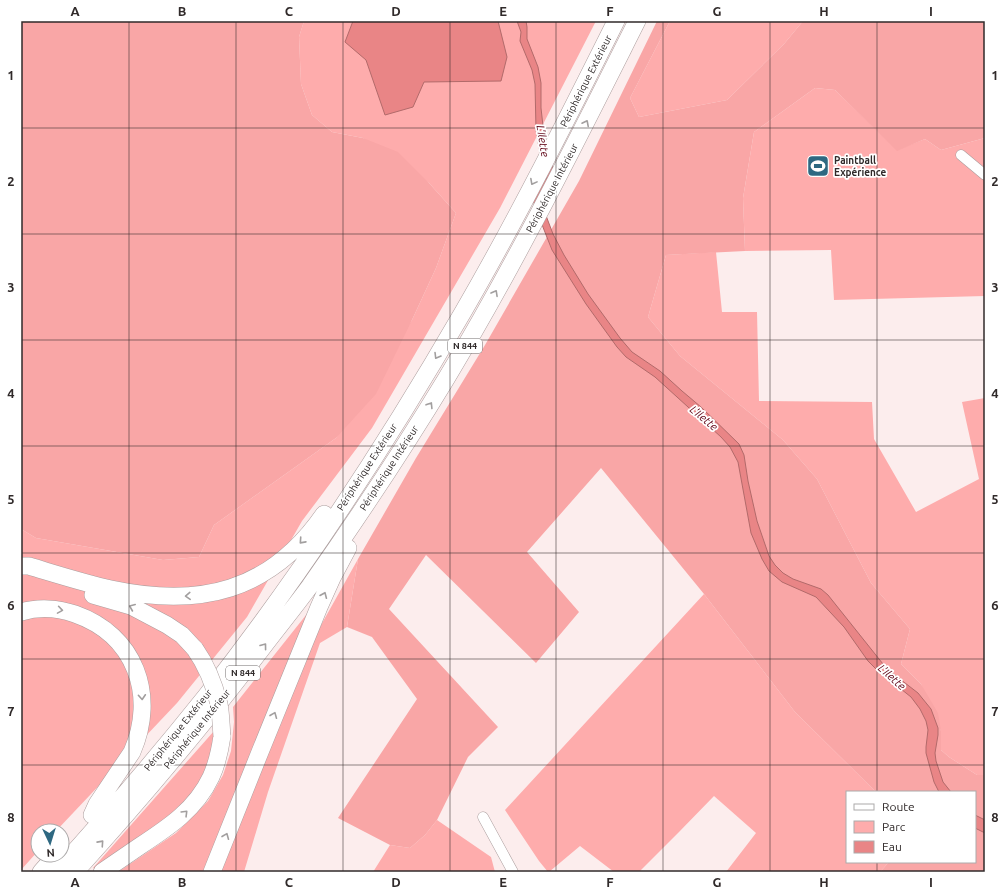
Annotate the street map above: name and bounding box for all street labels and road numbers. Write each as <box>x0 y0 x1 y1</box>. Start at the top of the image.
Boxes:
street label: Périphérique Extérieur <box>558 33 614 129</box>
street label: Périphérique Intérieur <box>524 141 580 234</box>
road number: N 844 <box>448 339 482 353</box>
street label: Périphérique Extérieur <box>335 421 399 513</box>
street label: Périphérique Intérieur <box>357 423 421 513</box>
road number: N 844 <box>226 666 260 680</box>
street label: Périphérique Extérieur <box>142 687 214 773</box>
street label: Périphérique Intérieur <box>162 687 233 771</box>

